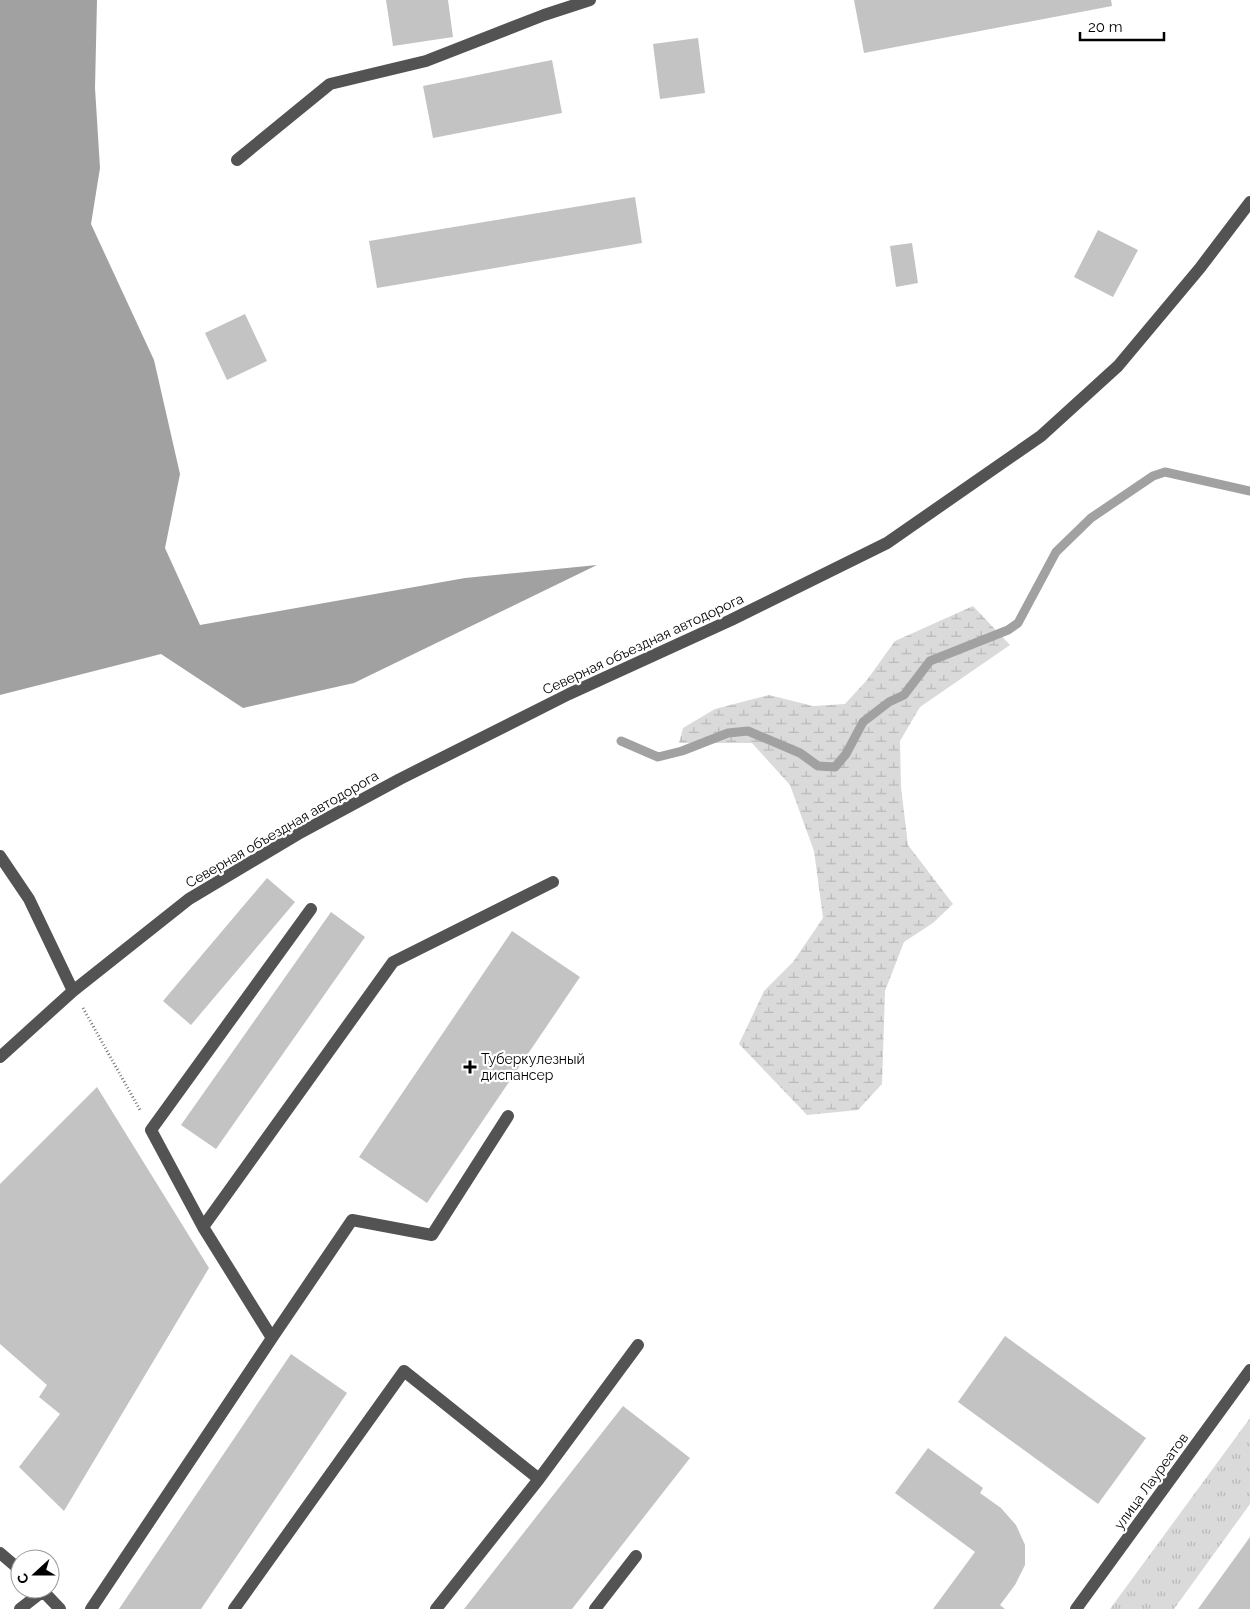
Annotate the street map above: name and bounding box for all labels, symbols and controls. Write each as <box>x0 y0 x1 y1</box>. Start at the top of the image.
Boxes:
scale bar <box>1080 10 1164 42</box>
text: 20 m <box>1088 18 1123 36</box>
street label: Северная объездная автодорога <box>540 590 746 698</box>
street label: Северная объездная автодорога <box>183 767 381 891</box>
place label: Туберкулезный диспансер <box>481 1051 585 1083</box>
marker: Туберкулезный диспансер <box>463 1060 477 1074</box>
street label: улица Лауреатов <box>1111 1430 1191 1532</box>
north arrow <box>10 1549 60 1599</box>
text: С <box>14 1571 32 1586</box>

